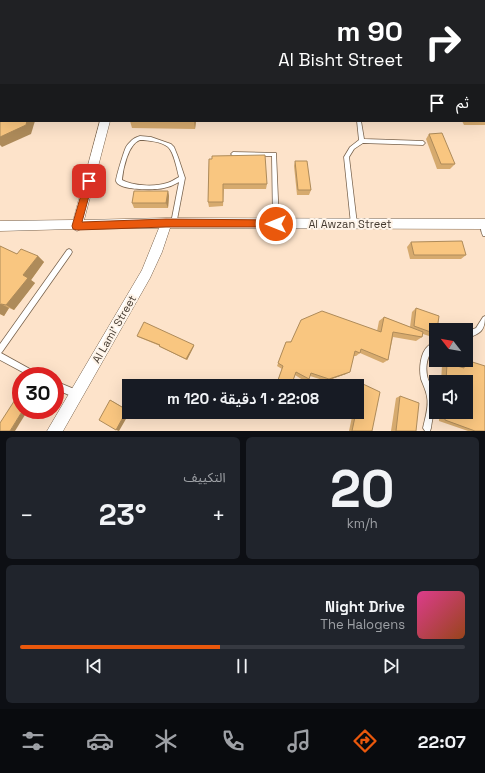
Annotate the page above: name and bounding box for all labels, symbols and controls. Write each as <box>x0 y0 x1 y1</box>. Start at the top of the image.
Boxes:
text: 90 m <box>337 13 403 49</box>
icon: right <box>417 16 469 68</box>
text: Al Bisht Street <box>278 48 403 71</box>
icon: arrive <box>426 92 448 114</box>
text: ثم <box>456 93 469 112</box>
pin <box>72 164 106 198</box>
icon: arrive <box>78 170 100 192</box>
position arrow <box>255 203 297 245</box>
street label: Al Awzan Street <box>308 217 392 231</box>
street label: Al Lami' Street <box>89 293 139 365</box>
north arrow <box>429 323 473 367</box>
map controls <box>429 323 473 419</box>
speed limit sign: 30 <box>12 367 64 419</box>
button: sound <box>429 375 473 419</box>
text: 22:08 · 1 دقيقة · 120 m <box>167 389 319 408</box>
text: 20 <box>330 456 395 522</box>
text: التكييف <box>184 469 226 486</box>
text: 23° <box>99 495 147 534</box>
text: − <box>20 501 34 529</box>
text: + <box>212 501 225 529</box>
text: km/h <box>347 515 378 532</box>
text: Night Drive <box>325 597 405 616</box>
text: The Halogens <box>320 616 405 633</box>
icon: previous <box>83 655 105 677</box>
icon: pause <box>231 655 253 677</box>
icon: next <box>380 655 402 677</box>
icon: filters <box>19 727 47 755</box>
icon: car <box>86 727 114 755</box>
icon: climate <box>152 727 180 755</box>
icon: phone <box>219 727 247 755</box>
icon: music <box>285 727 313 755</box>
icon: directions <box>351 727 379 755</box>
text: 22:07 <box>418 730 466 753</box>

